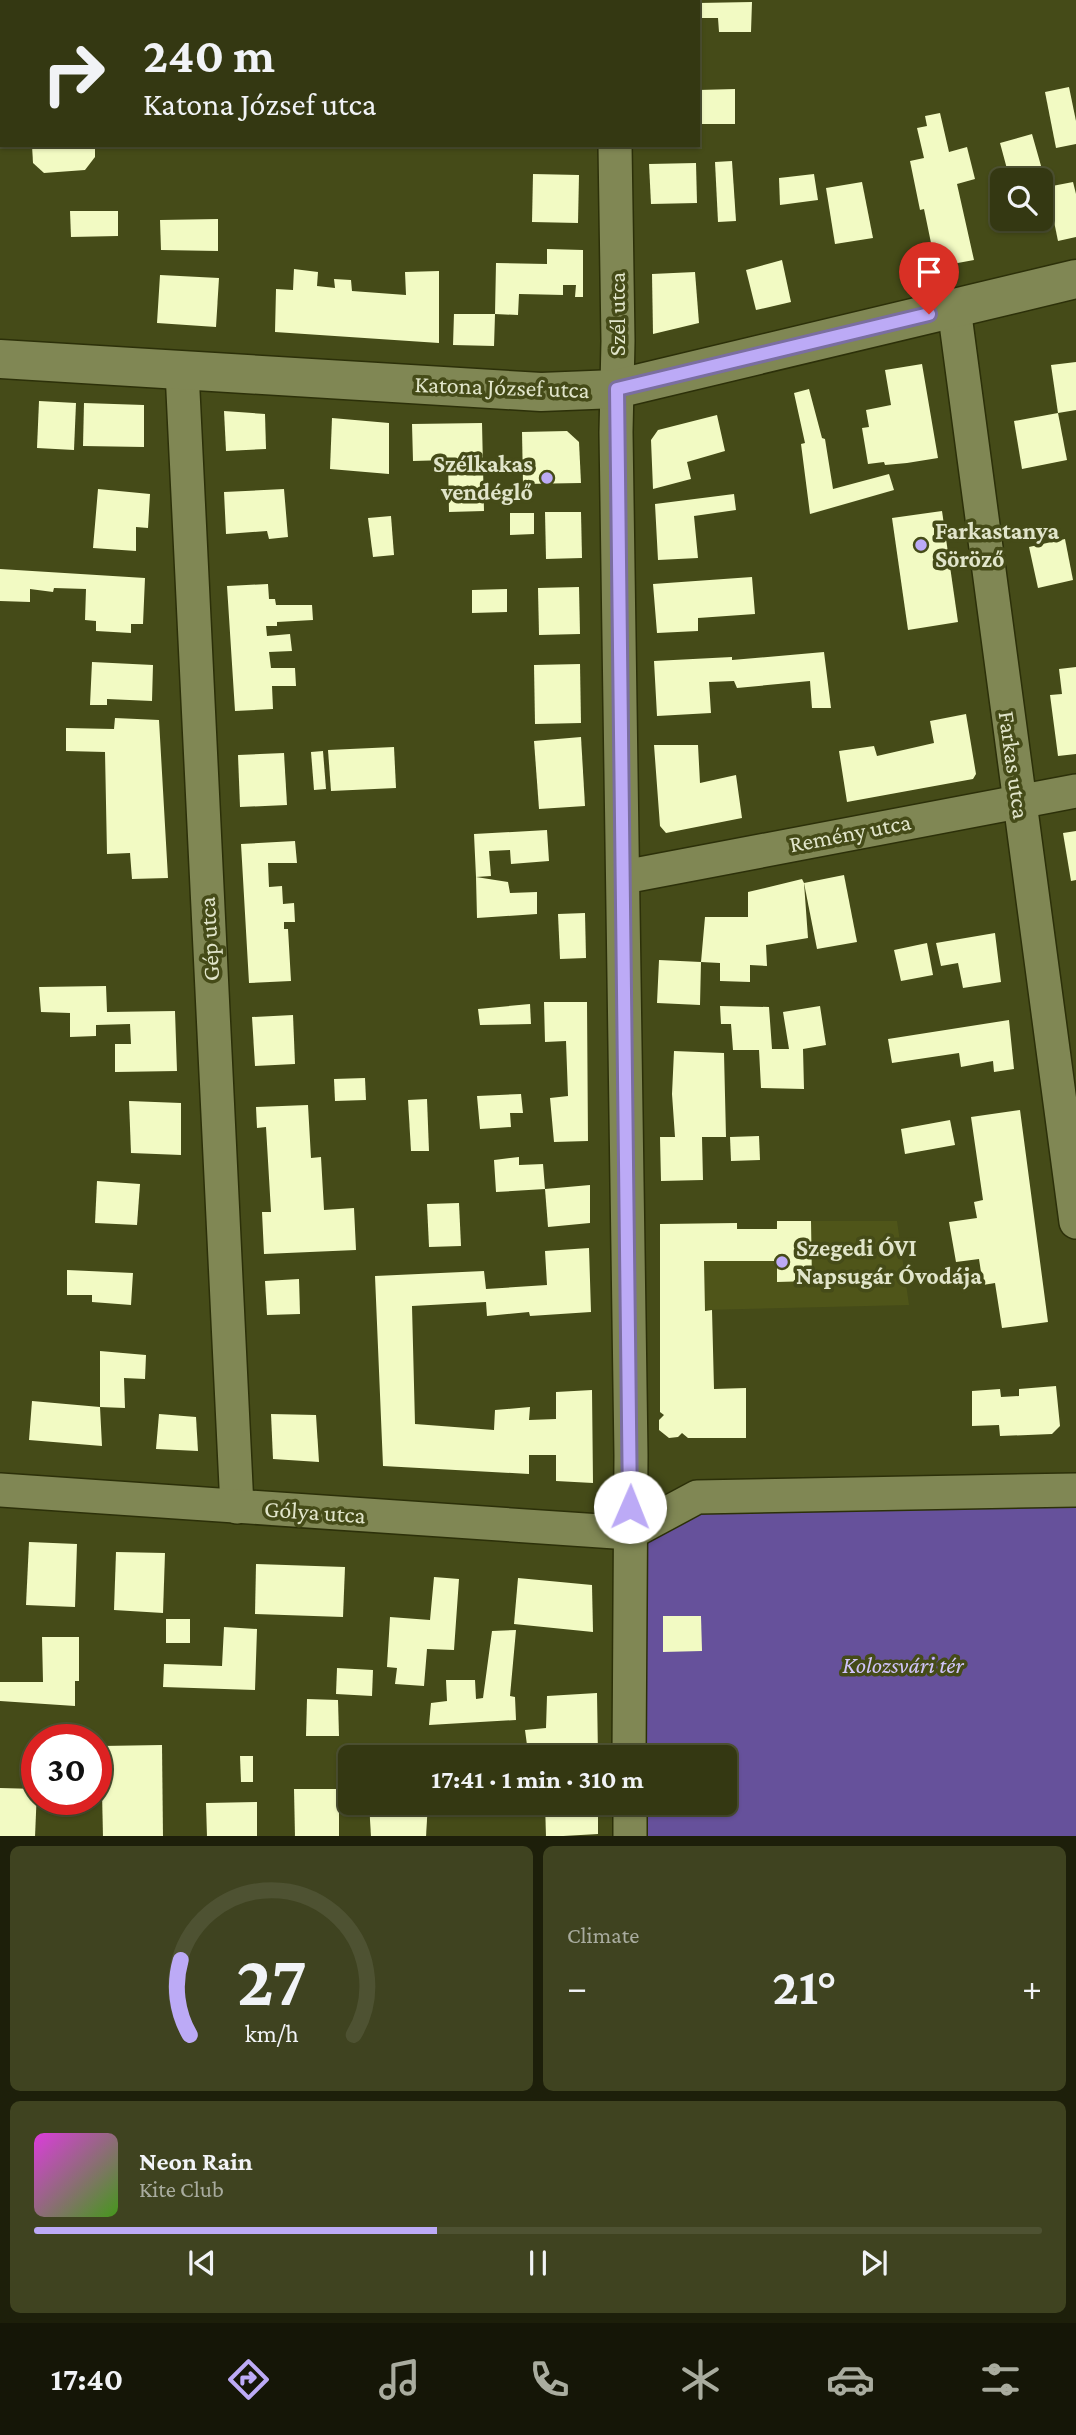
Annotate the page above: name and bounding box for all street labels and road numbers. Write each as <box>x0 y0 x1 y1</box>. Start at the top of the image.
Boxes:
street label: Szél utca <box>603 272 630 356</box>
street label: Katona József utca <box>414 370 590 403</box>
street label: Farkas utca <box>994 709 1035 821</box>
street label: Remény utca <box>787 807 913 858</box>
street label: Gép utca <box>193 896 224 982</box>
street label: Gólya utca <box>263 1494 367 1529</box>

